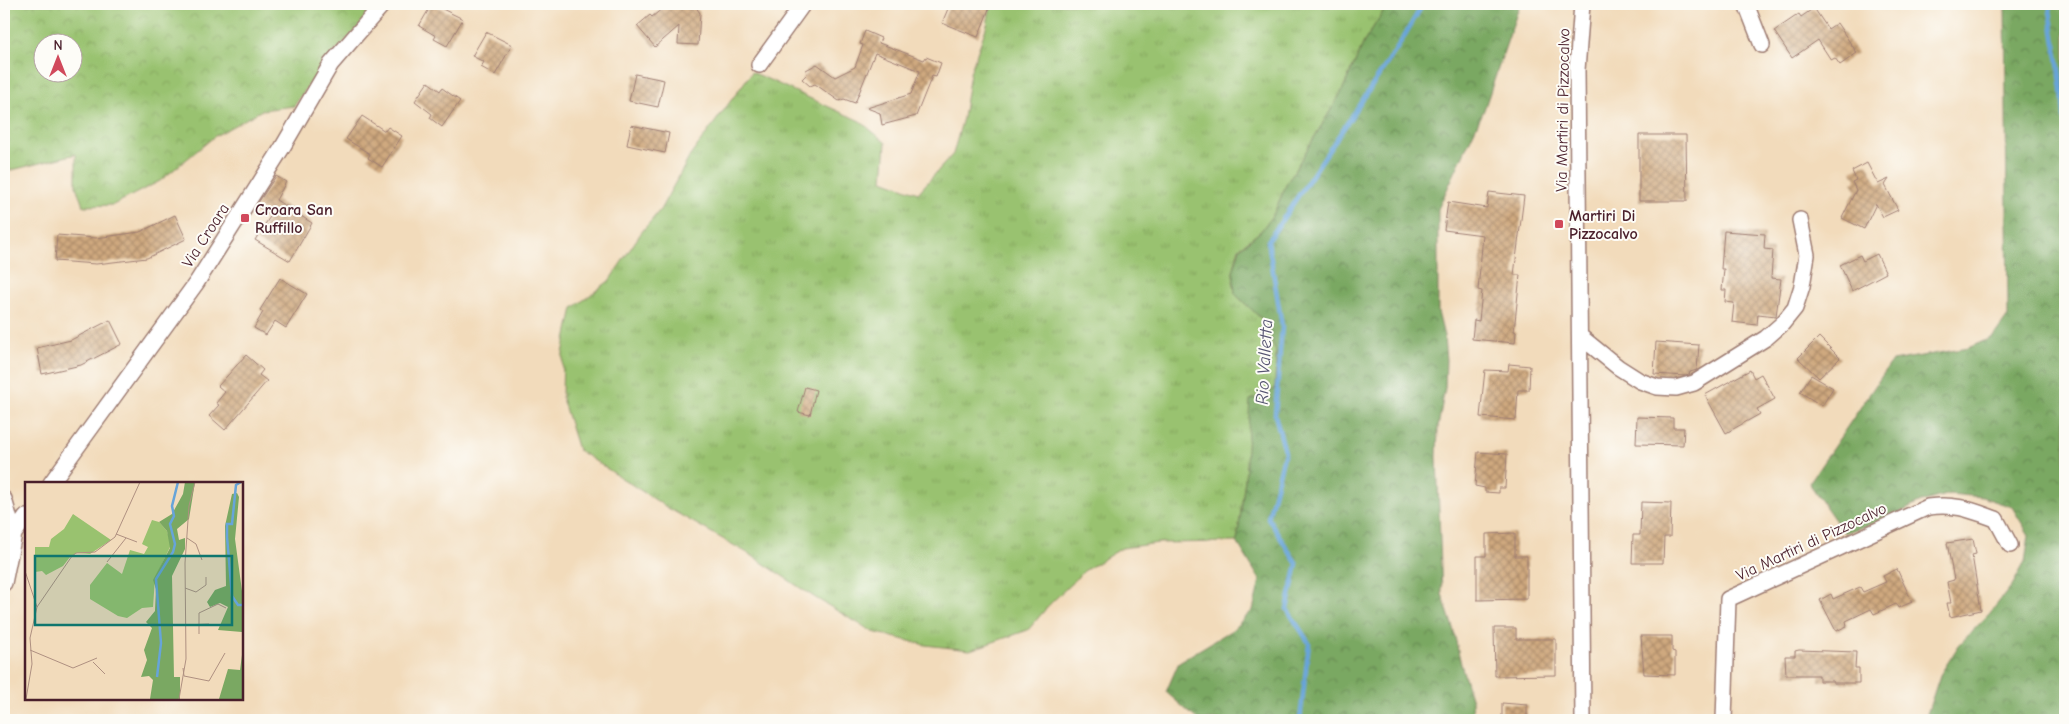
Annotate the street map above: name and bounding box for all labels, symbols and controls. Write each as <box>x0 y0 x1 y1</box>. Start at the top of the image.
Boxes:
street label: Via Martiri di Pizzocalvo <box>1553 28 1573 192</box>
north arrow <box>32 32 82 82</box>
text: N <box>53 37 63 54</box>
street label: Via Croara <box>178 200 233 271</box>
place label: Croara San Ruffillo <box>255 201 333 237</box>
place label: Martiri Di Pizzocalvo <box>1569 207 1638 243</box>
marker: Croara San Ruffillo <box>239 212 251 224</box>
marker: Martiri Di Pizzocalvo <box>1553 218 1565 230</box>
water label: Rio Valletta <box>1252 319 1277 405</box>
inset map <box>25 482 242 699</box>
street label: Via Martiri di Pizzocalvo <box>1733 499 1889 585</box>

